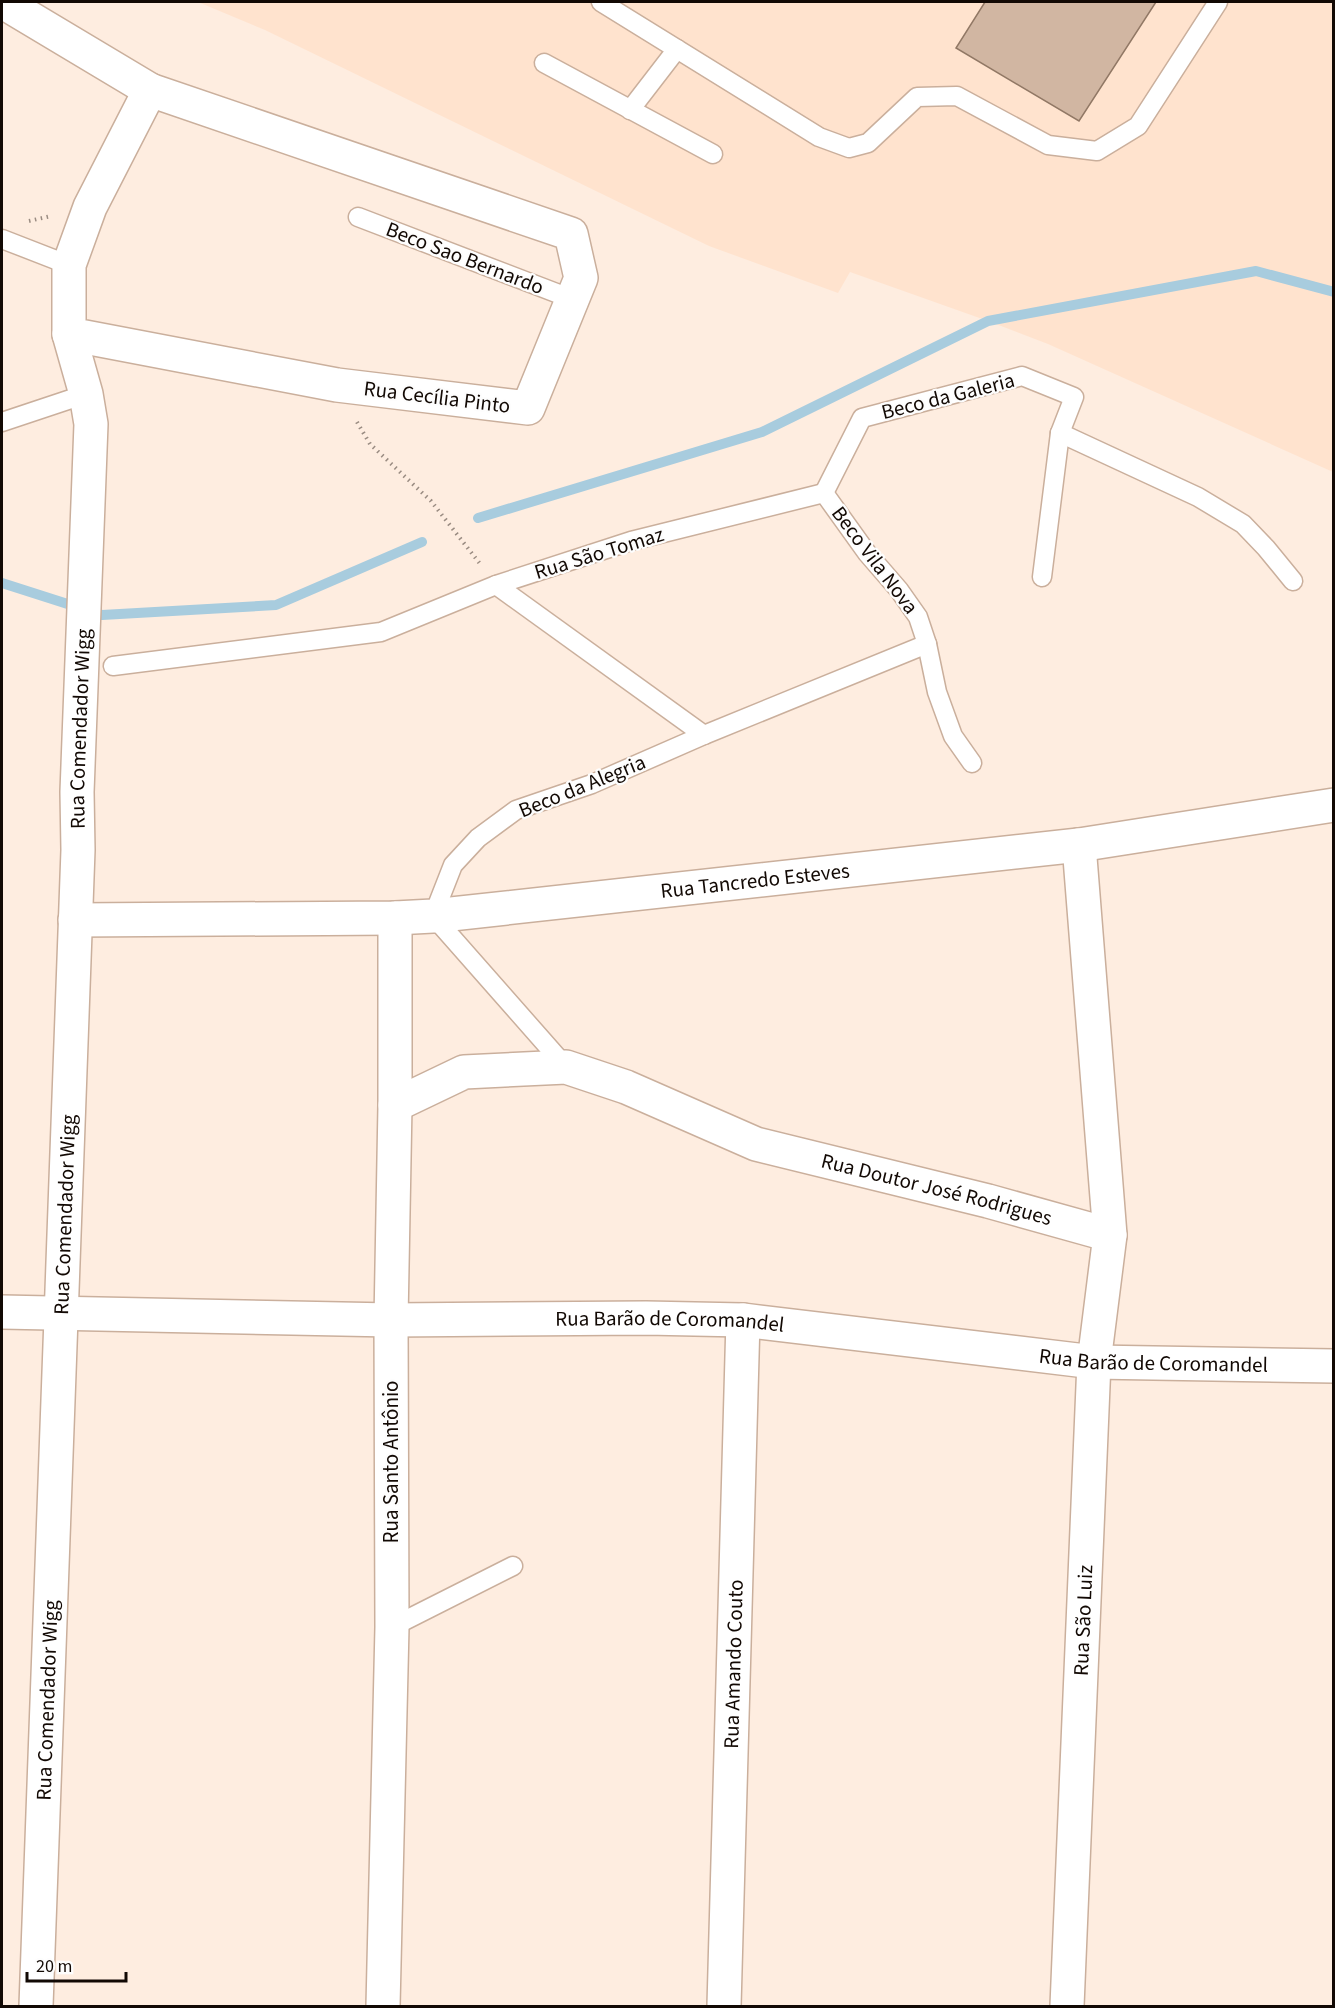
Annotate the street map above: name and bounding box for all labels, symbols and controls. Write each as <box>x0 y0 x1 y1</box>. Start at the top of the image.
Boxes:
street label: Beco Sao Bernardo <box>382 214 548 302</box>
street label: Beco da Galeria <box>878 365 1018 427</box>
street label: Rua Cecília Pinto <box>362 373 512 421</box>
street label: Beco Vila Nova <box>824 500 926 620</box>
street label: Rua São Tomaz <box>531 519 667 587</box>
street label: Rua Comendador Wigg <box>62 628 98 829</box>
street label: Beco da Alegria <box>514 747 650 825</box>
street label: Rua Tancredo Esteves <box>659 855 851 906</box>
street label: Rua Comendador Wigg <box>46 1113 83 1315</box>
street label: Rua Doutor José Rodrigues <box>818 1146 1056 1233</box>
street label: Rua Barão de Coromandel <box>555 1303 786 1340</box>
street label: Rua Barão de Coromandel <box>1037 1341 1268 1380</box>
street label: Rua Santo Antônio <box>376 1381 406 1543</box>
street label: Rua São Luiz <box>1066 1564 1100 1676</box>
street label: Rua Amando Couto <box>716 1579 751 1749</box>
street label: Rua Comendador Wigg <box>28 1599 66 1801</box>
scale bar <box>27 1945 126 1983</box>
text: 20 m <box>36 1954 72 1979</box>

